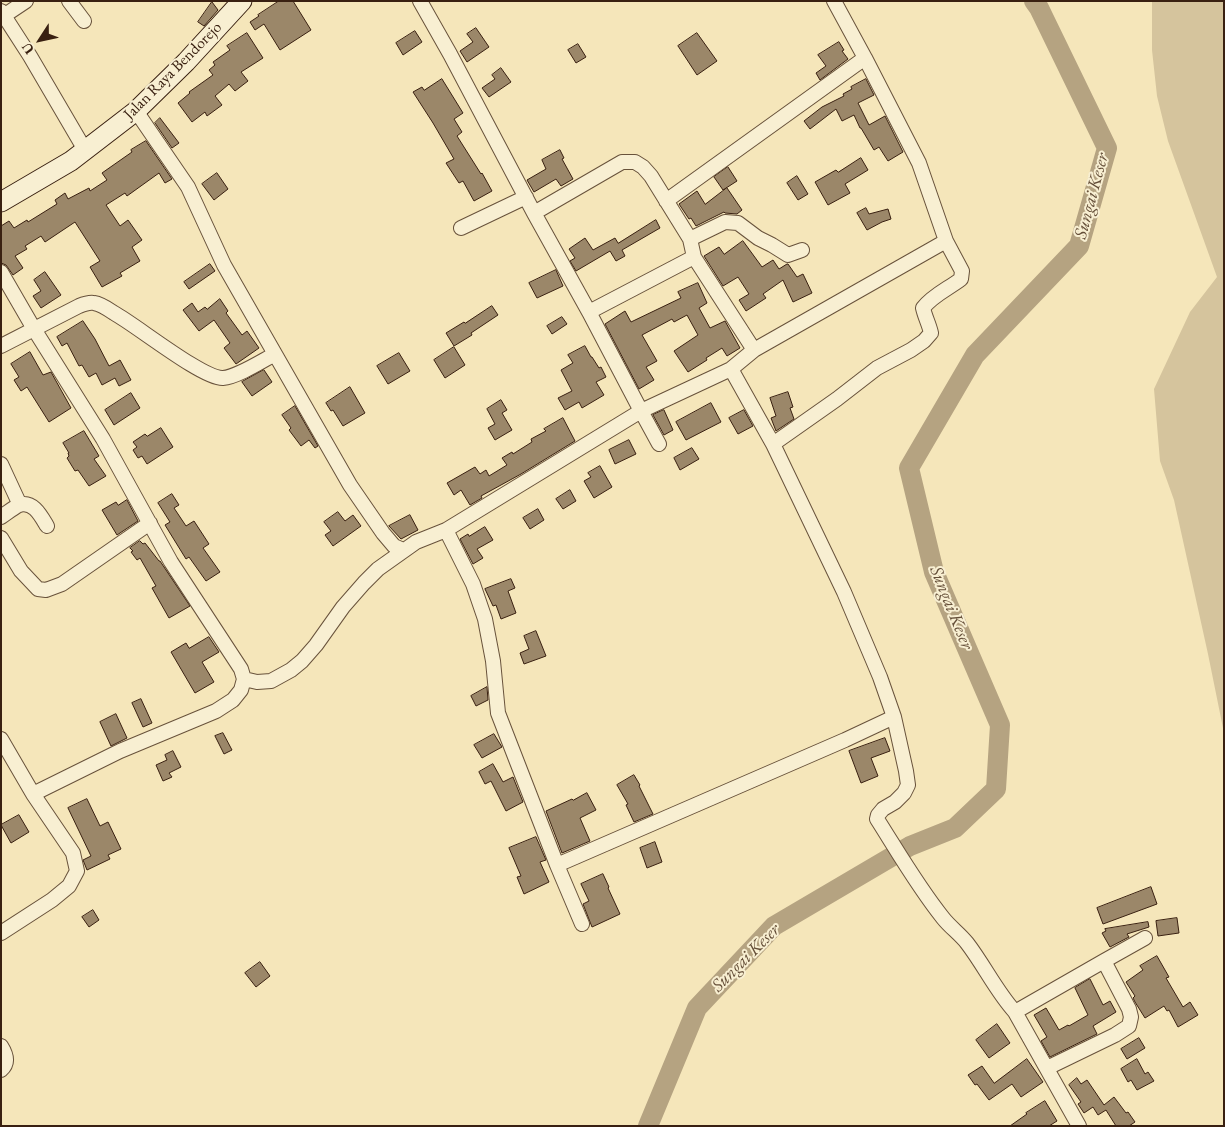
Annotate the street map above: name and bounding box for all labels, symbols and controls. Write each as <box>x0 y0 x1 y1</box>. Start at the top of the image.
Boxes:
north arrow <box>15 15 65 65</box>
street label: Jalan Raya Bendorejo <box>120 18 226 124</box>
text: U <box>17 39 38 58</box>
water label: Sungai Keser <box>1070 151 1114 241</box>
water label: Sungai Keser <box>925 563 977 653</box>
water label: Sungai Keser <box>707 919 785 997</box>

